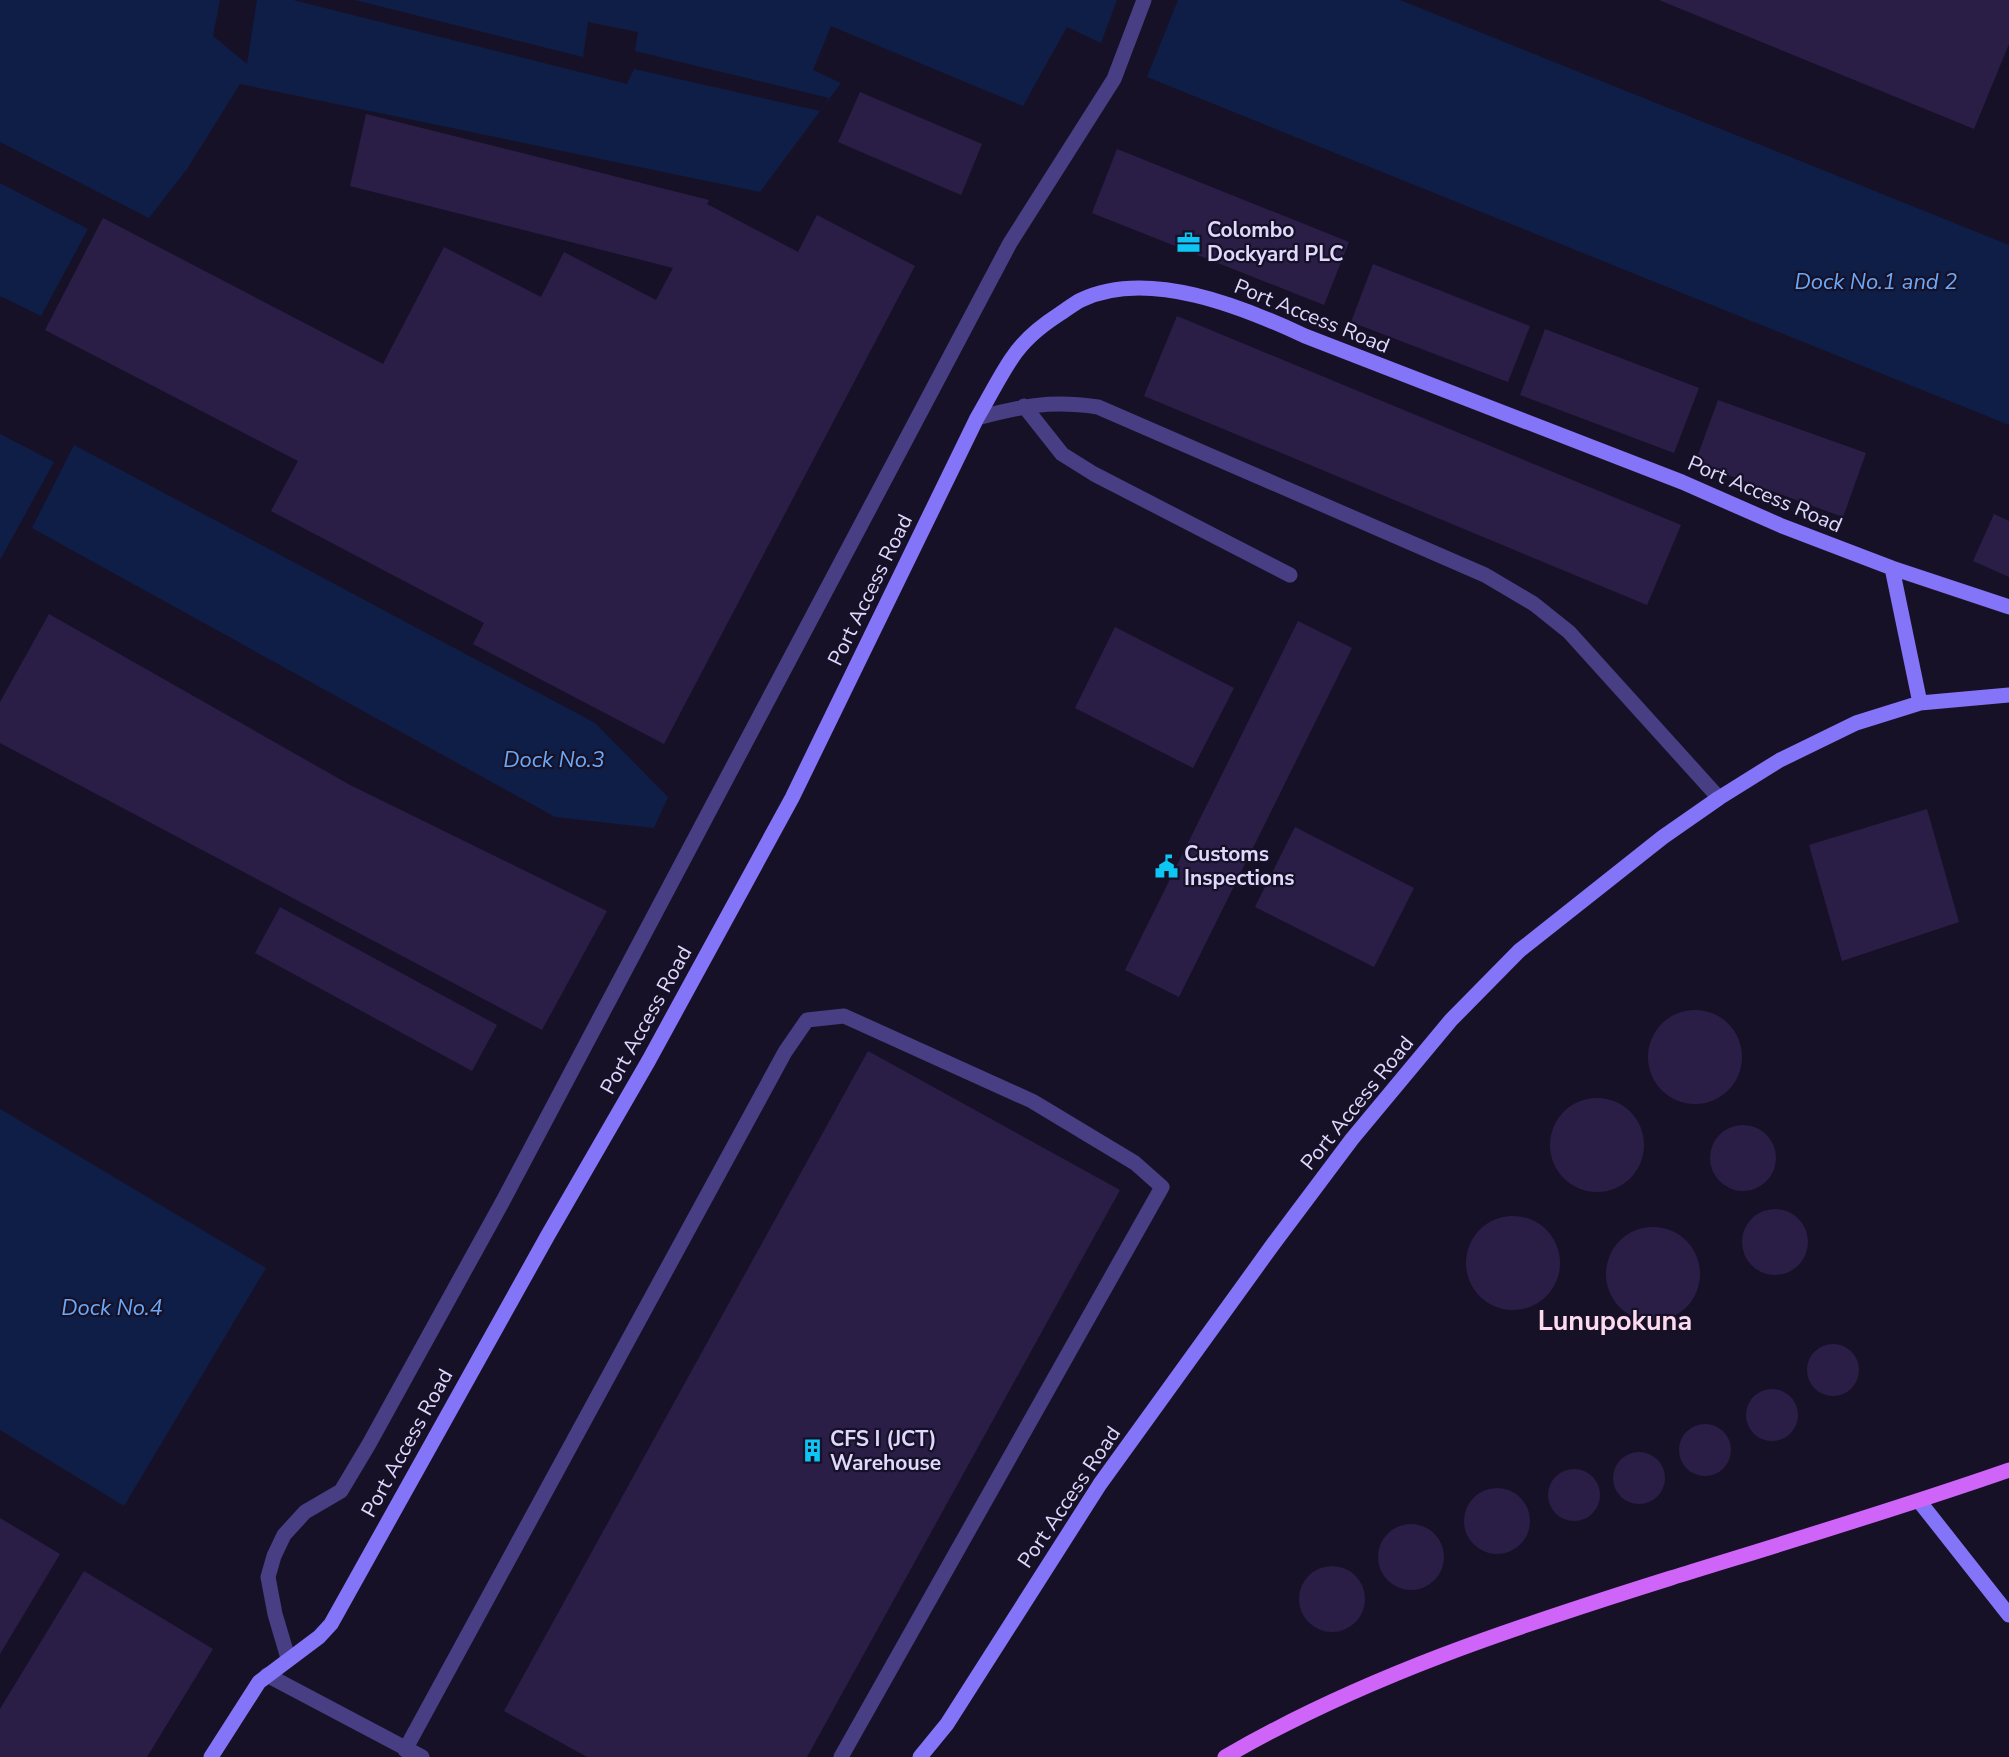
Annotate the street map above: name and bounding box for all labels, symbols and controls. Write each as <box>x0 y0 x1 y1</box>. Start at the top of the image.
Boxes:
place label: Colombo Dockyard PLC <box>1207 216 1344 268</box>
office icon: Colombo Dockyard PLC <box>1176 229 1202 255</box>
water label: Dock No.1 and 2 <box>1794 267 1958 297</box>
street label: Port Access Road <box>1230 272 1394 360</box>
street label: Port Access Road <box>1684 449 1846 539</box>
street label: Port Access Road <box>821 510 919 670</box>
water label: Dock No.3 <box>503 745 605 775</box>
place label: Customs Inspections <box>1184 840 1294 892</box>
public building icon: Customs Inspections <box>1153 853 1179 879</box>
street label: Port Access Road <box>594 941 698 1099</box>
street label: Port Access Road <box>1294 1030 1420 1176</box>
water label: Dock No.4 <box>61 1293 163 1323</box>
district label: Lunupokuna <box>1538 1303 1692 1340</box>
street label: Port Access Road <box>355 1364 459 1522</box>
street label: Port Access Road <box>1011 1421 1127 1573</box>
place label: CFS I (JCT) Warehouse <box>830 1425 941 1477</box>
building icon: CFS I (JCT) Warehouse <box>799 1438 825 1464</box>

